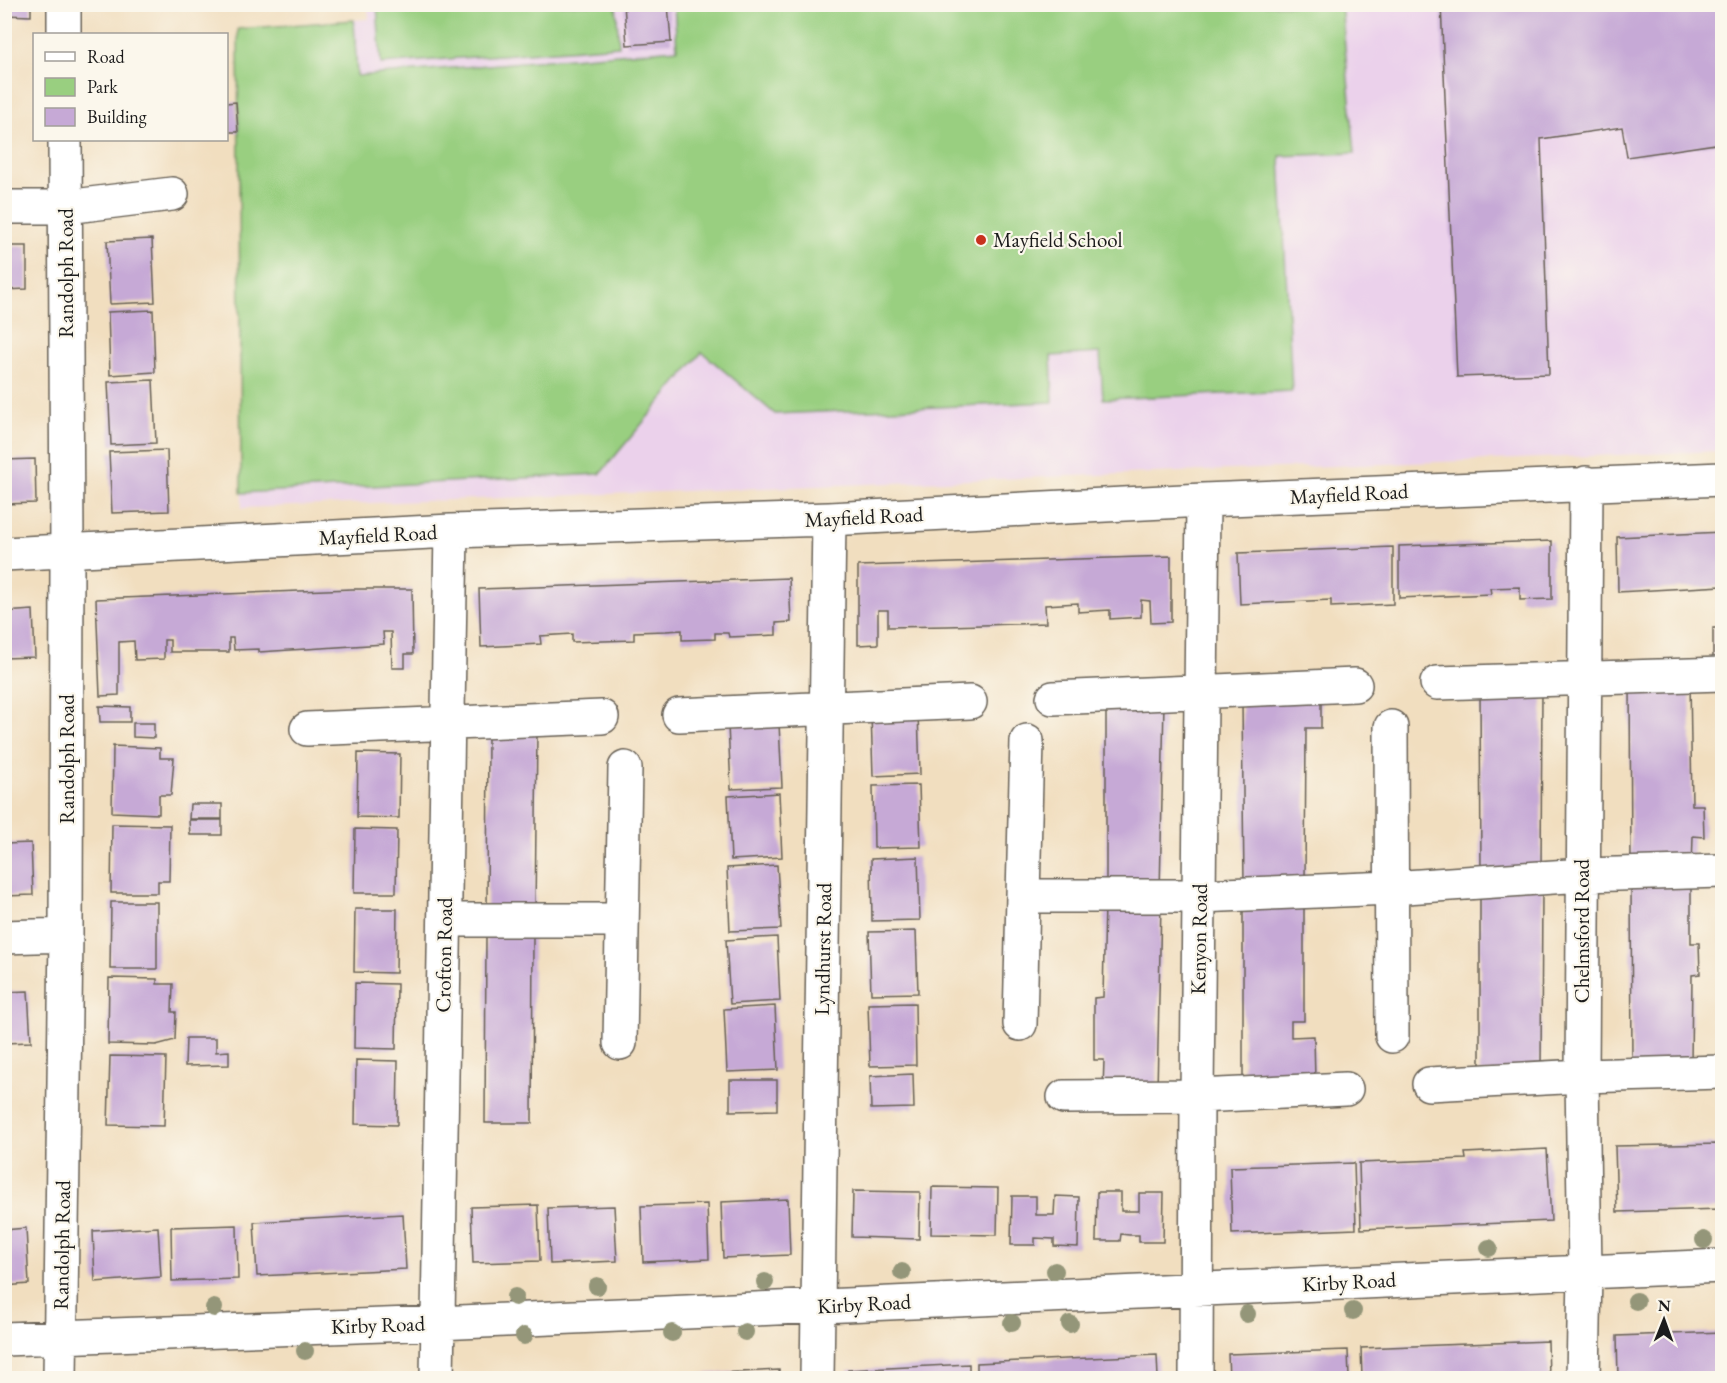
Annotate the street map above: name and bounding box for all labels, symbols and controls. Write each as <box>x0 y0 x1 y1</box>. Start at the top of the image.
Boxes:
legend <box>33 33 228 141</box>
text: Road <box>87 45 126 68</box>
text: Park <box>87 75 118 98</box>
text: Building <box>87 105 147 128</box>
street label: Randolph Road <box>52 208 79 338</box>
place label: Mayfield School <box>993 226 1122 253</box>
marker: Mayfield School <box>974 233 988 247</box>
street label: Mayfield Road <box>1289 477 1409 510</box>
street label: Mayfield Road <box>804 500 924 533</box>
street label: Mayfield Road <box>318 518 438 551</box>
street label: Randolph Road <box>53 694 80 824</box>
street label: Chelmsford Road <box>1568 858 1595 1003</box>
street label: Lyndhurst Road <box>808 882 837 1015</box>
street label: Kenyon Road <box>1184 883 1213 995</box>
street label: Crofton Road <box>429 897 458 1013</box>
street label: Randolph Road <box>47 1180 76 1310</box>
street label: Kirby Road <box>1301 1266 1397 1297</box>
street label: Kirby Road <box>816 1288 912 1319</box>
north arrow <box>1634 1290 1694 1350</box>
text: N <box>1658 1295 1671 1316</box>
street label: Kirby Road <box>330 1309 426 1340</box>

